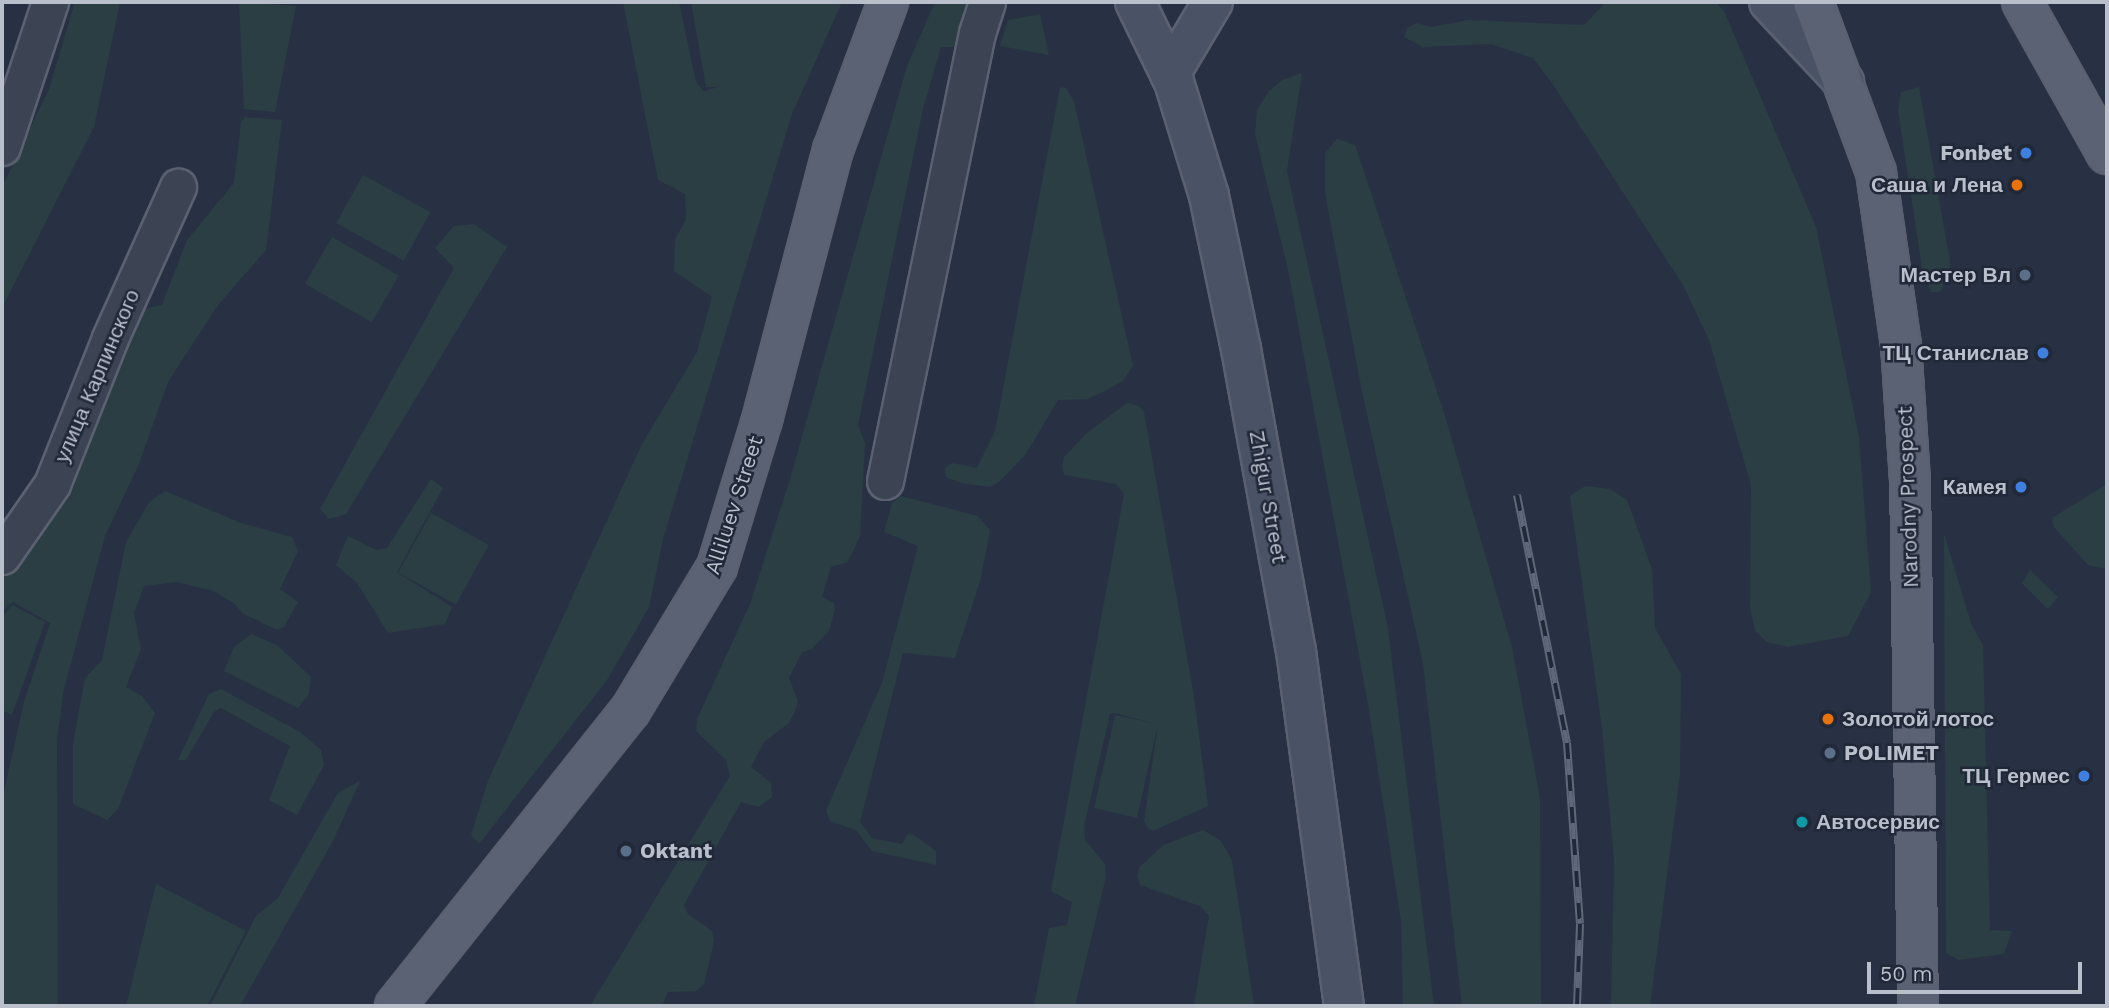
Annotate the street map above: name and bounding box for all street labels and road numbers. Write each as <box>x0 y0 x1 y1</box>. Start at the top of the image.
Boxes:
street label: улица Карпинского <box>49 286 145 466</box>
street label: Narodny Prospect <box>1892 405 1924 589</box>
street label: Zhigur Street <box>1244 428 1292 566</box>
street label: Alliluev Street <box>700 432 768 578</box>

